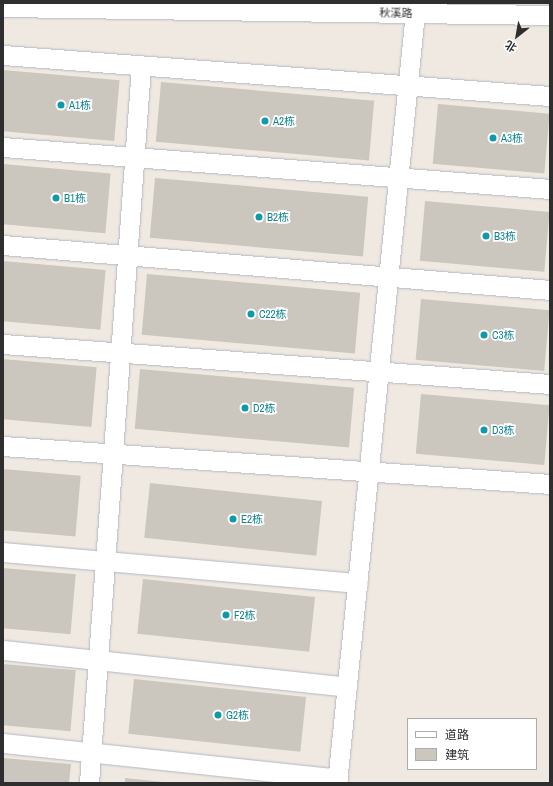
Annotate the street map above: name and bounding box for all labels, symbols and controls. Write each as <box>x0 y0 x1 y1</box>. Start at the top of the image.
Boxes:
street label: 秋溪路 <box>379 6 413 20</box>
north arrow <box>497 16 537 56</box>
text: 北 <box>502 37 519 55</box>
place label: A1栋 <box>69 98 91 112</box>
marker: A1栋 <box>56 100 66 110</box>
place label: A2栋 <box>273 114 295 128</box>
marker: A2栋 <box>260 116 270 126</box>
place label: A3栋 <box>501 131 523 145</box>
marker: A3栋 <box>488 133 498 143</box>
place label: B1栋 <box>64 191 86 205</box>
marker: B1栋 <box>51 193 61 203</box>
place label: B2栋 <box>267 210 289 224</box>
marker: B2栋 <box>254 212 264 222</box>
place label: B3栋 <box>494 229 516 243</box>
marker: B3栋 <box>481 231 491 241</box>
place label: C22栋 <box>259 307 287 321</box>
marker: C22栋 <box>246 309 256 319</box>
place label: C3栋 <box>492 328 515 342</box>
marker: C3栋 <box>479 330 489 340</box>
place label: D2栋 <box>253 401 276 415</box>
marker: D2栋 <box>240 403 250 413</box>
place label: D3栋 <box>492 423 515 437</box>
marker: D3栋 <box>479 425 489 435</box>
place label: E2栋 <box>241 512 263 526</box>
marker: E2栋 <box>228 514 238 524</box>
place label: F2栋 <box>234 608 256 622</box>
marker: F2栋 <box>221 610 231 620</box>
place label: G2栋 <box>226 708 249 722</box>
marker: G2栋 <box>213 710 223 720</box>
legend <box>407 718 537 770</box>
text: 道路 <box>445 727 469 743</box>
text: 建筑 <box>445 747 469 763</box>

